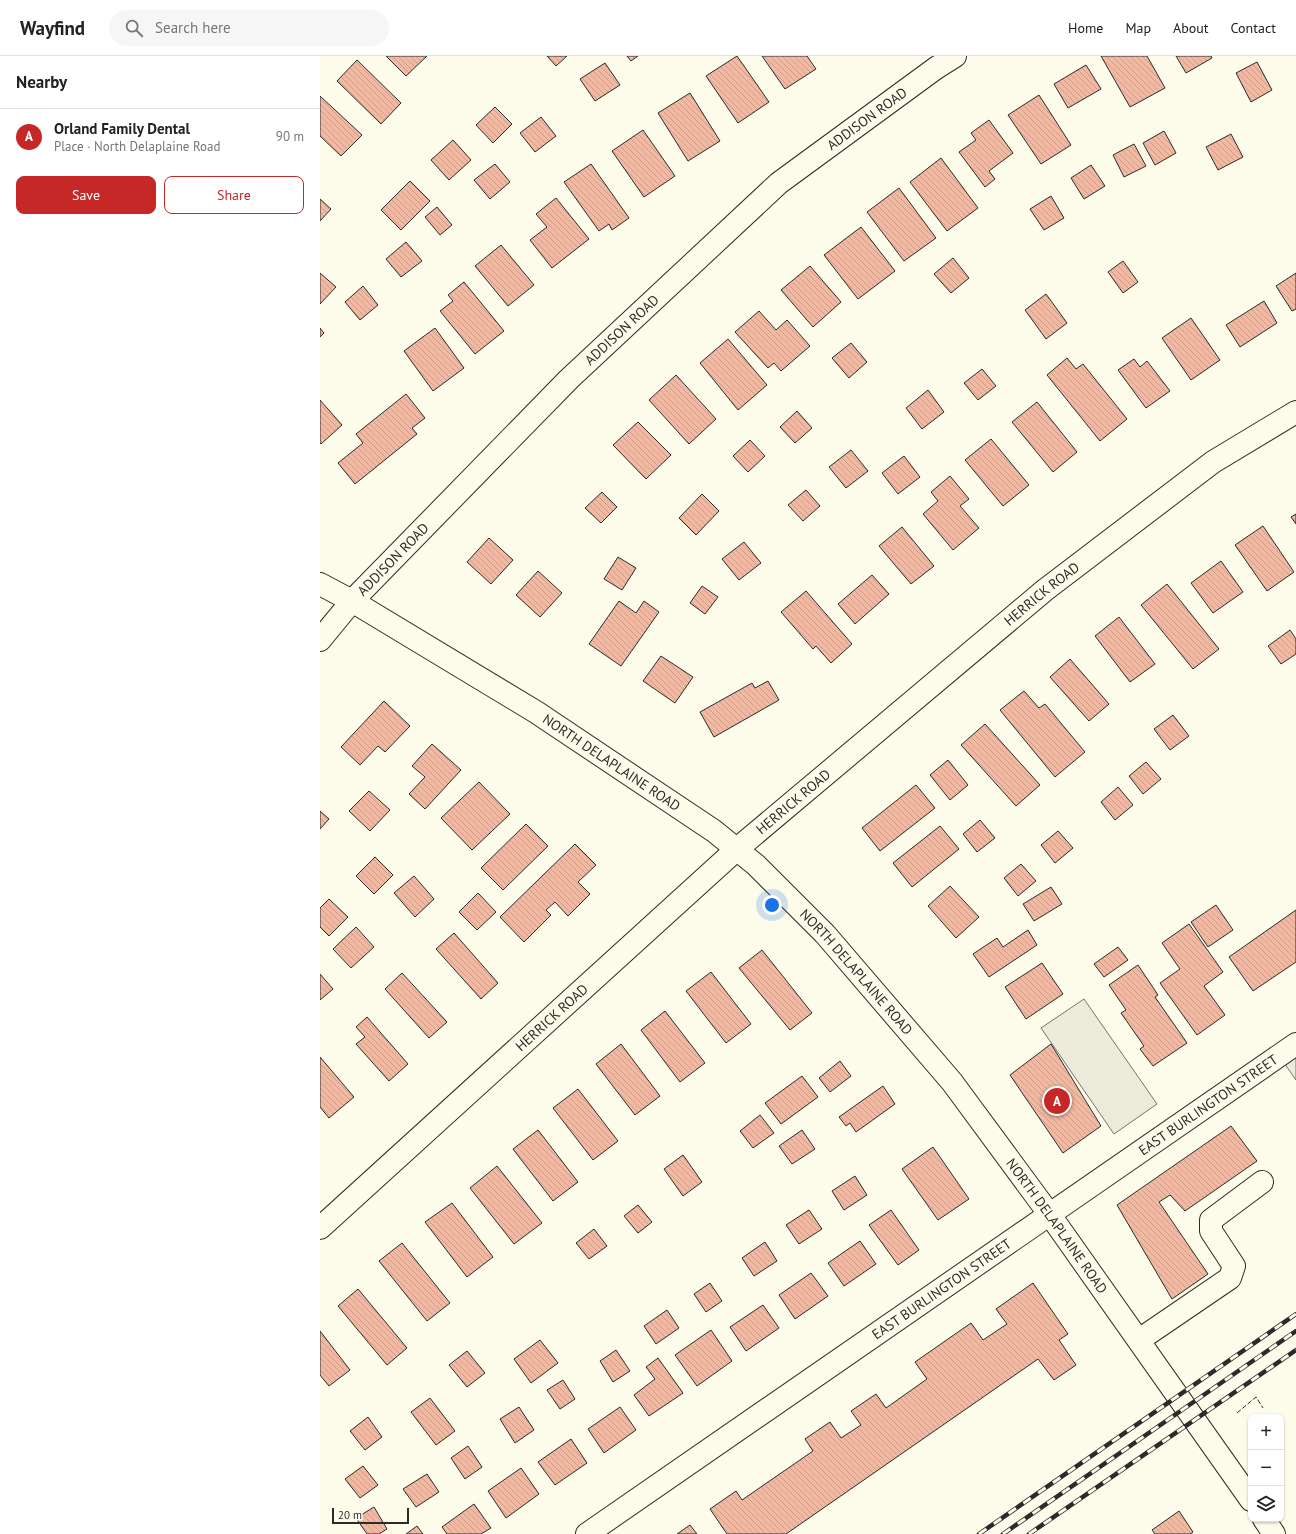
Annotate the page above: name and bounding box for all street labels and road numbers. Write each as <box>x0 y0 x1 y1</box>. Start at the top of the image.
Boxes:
street label: ADDISON ROAD <box>823 83 910 154</box>
street label: ADDISON ROAD <box>581 291 663 369</box>
street label: ADDISON ROAD <box>353 519 433 599</box>
street label: HERRICK ROAD <box>1000 558 1083 630</box>
street label: NORTH DELAPLAINE ROAD <box>539 710 684 815</box>
street label: HERRICK ROAD <box>752 765 834 838</box>
street label: NORTH DELAPLAINE ROAD <box>796 905 917 1039</box>
street label: HERRICK ROAD <box>512 980 592 1055</box>
street label: EAST BURLINGTON STREET <box>1135 1050 1281 1159</box>
street label: NORTH DELAPLAINE ROAD <box>1002 1155 1112 1297</box>
street label: EAST BURLINGTON STREET <box>868 1234 1015 1343</box>

